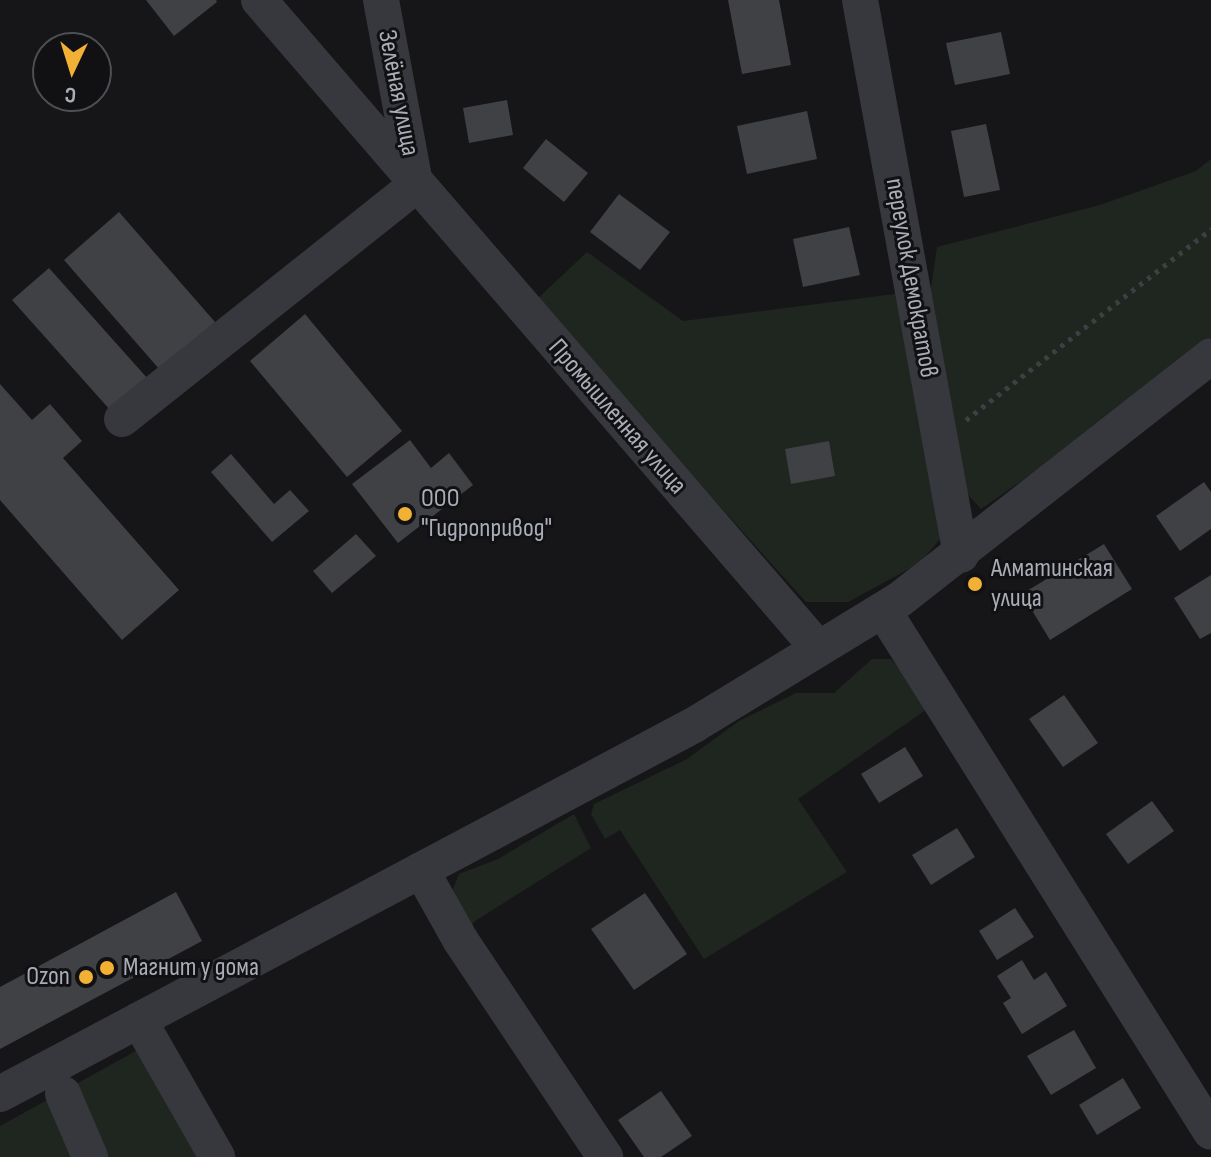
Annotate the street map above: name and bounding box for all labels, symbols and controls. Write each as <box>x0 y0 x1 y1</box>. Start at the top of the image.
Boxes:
street label: Зелёная улица <box>371 27 425 159</box>
north arrow <box>32 32 112 112</box>
text: С <box>64 81 77 108</box>
street label: переулок Демократов <box>878 176 944 380</box>
street label: Промышленная улица <box>541 333 693 501</box>
place label: ООО "Гидропривод" <box>421 483 552 544</box>
marker: ООО "Гидропривод" <box>396 505 414 523</box>
place label: Алматинская улица <box>991 553 1113 614</box>
marker: Алматинская улица <box>966 575 984 593</box>
place label: Магнит у дома <box>123 952 259 984</box>
marker: Магнит у дома <box>98 959 116 977</box>
place label: Ozon <box>26 961 70 993</box>
marker: Ozon <box>77 968 95 986</box>

